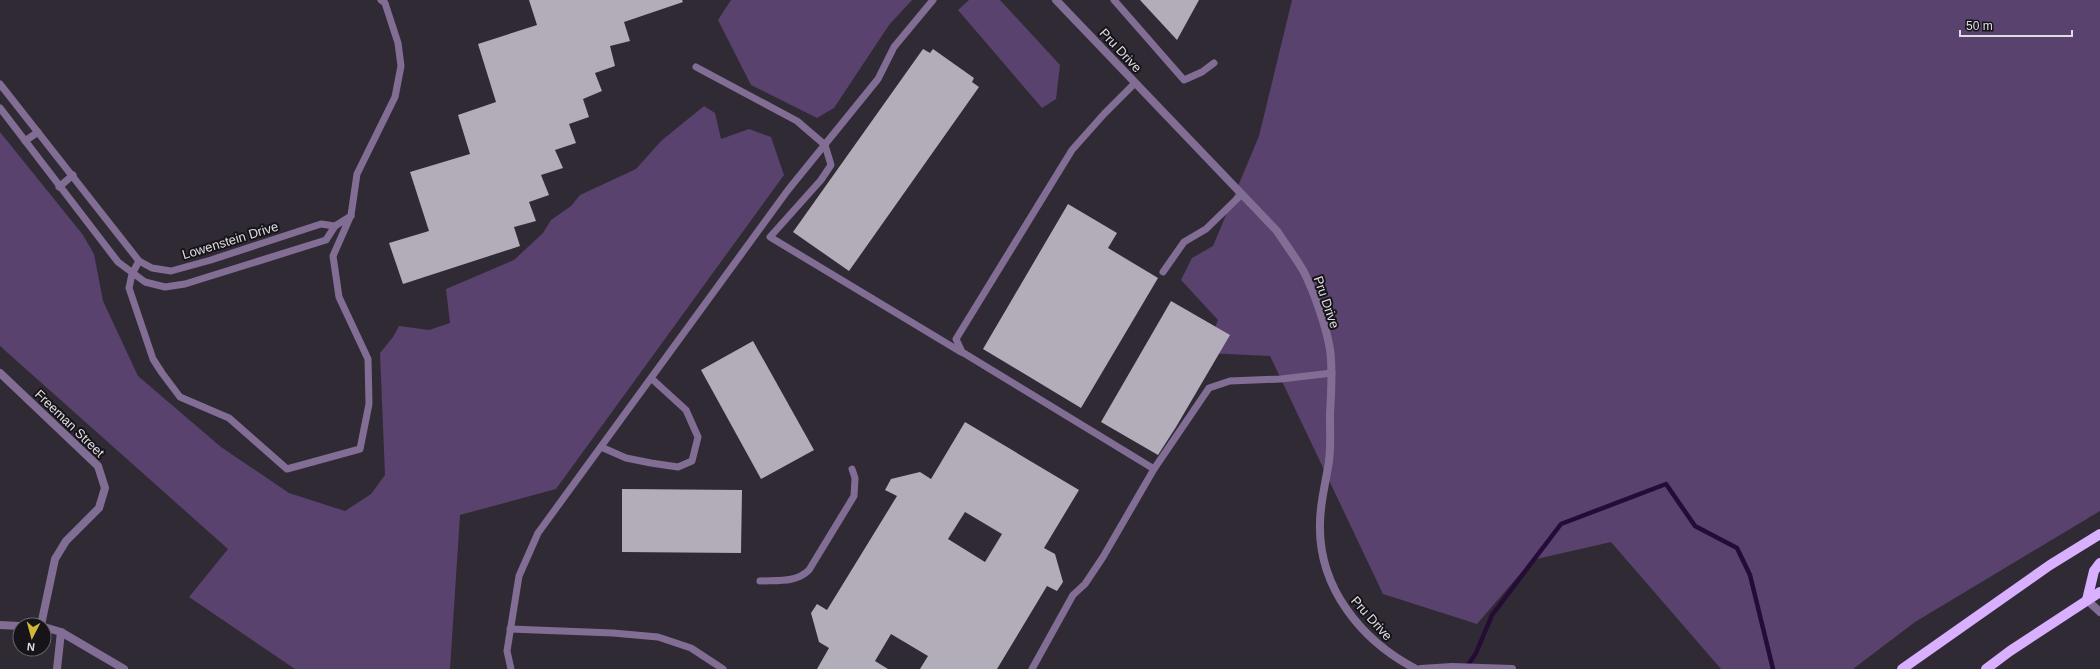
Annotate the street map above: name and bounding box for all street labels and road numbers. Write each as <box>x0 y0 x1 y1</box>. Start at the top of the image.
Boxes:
street label: Pru Drive <box>1097 25 1145 75</box>
street label: Lowenstein Drive <box>180 219 280 262</box>
street label: Pru Drive <box>1311 274 1342 330</box>
street label: Freeman Street <box>32 387 108 460</box>
street label: Pru Drive <box>1348 593 1395 643</box>

